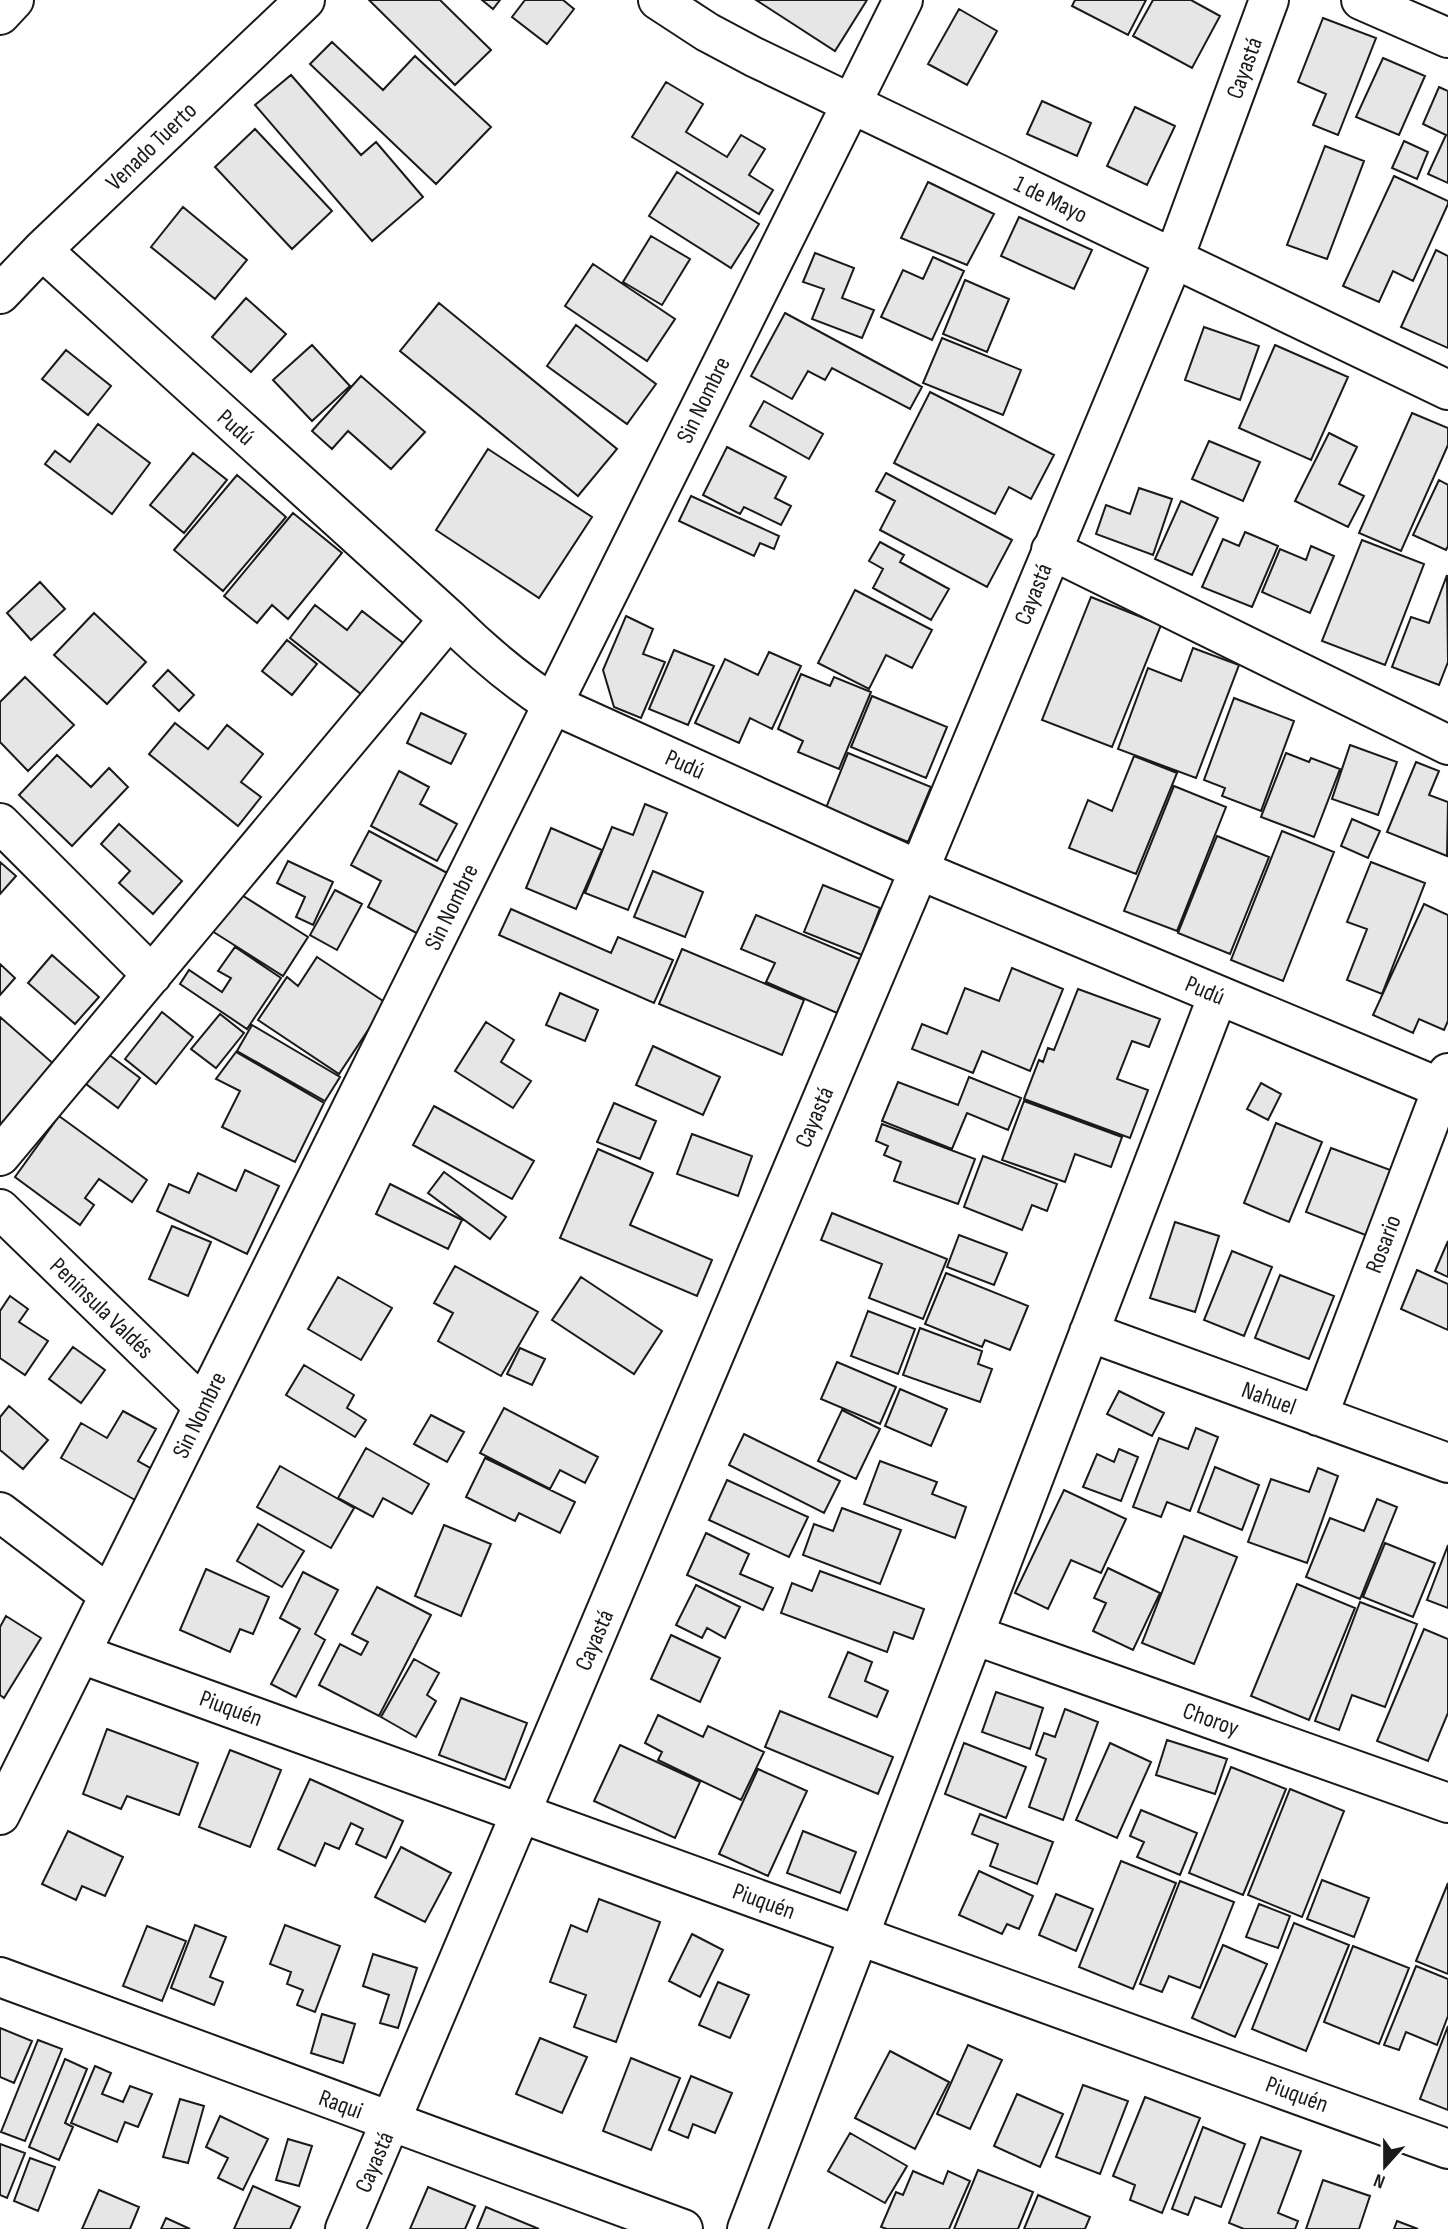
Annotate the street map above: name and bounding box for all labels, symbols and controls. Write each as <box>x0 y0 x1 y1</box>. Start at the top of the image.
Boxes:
street label: Cayastá <box>1220 33 1269 103</box>
street label: Venado Tuerto <box>100 96 203 197</box>
street label: 1 de Mayo <box>1009 169 1092 230</box>
street label: Sin Nombre <box>670 352 737 448</box>
street label: Pudú <box>211 403 260 452</box>
street label: Cayastá <box>1008 559 1059 629</box>
street label: Pudú <box>661 743 709 786</box>
street label: Sin Nombre <box>418 859 485 955</box>
street label: Pudú <box>1181 969 1229 1012</box>
street label: Cayastá <box>789 1082 840 1152</box>
street label: Rosario <box>1359 1211 1408 1277</box>
street label: Península Valdés <box>44 1252 160 1365</box>
street label: Sin Nombre <box>166 1367 233 1463</box>
street label: Nahuel <box>1238 1375 1300 1422</box>
street label: Cayastá <box>569 1605 620 1675</box>
street label: Piuquén <box>196 1684 266 1733</box>
street label: Choroy <box>1179 1696 1243 1743</box>
street label: Piuquén <box>729 1877 799 1926</box>
street label: Piuquén <box>1262 2070 1332 2119</box>
street label: Raqui <box>315 2083 367 2126</box>
street label: Cayastá <box>349 2127 400 2197</box>
north arrow <box>1350 2131 1420 2201</box>
text: N <box>1371 2168 1388 2193</box>

